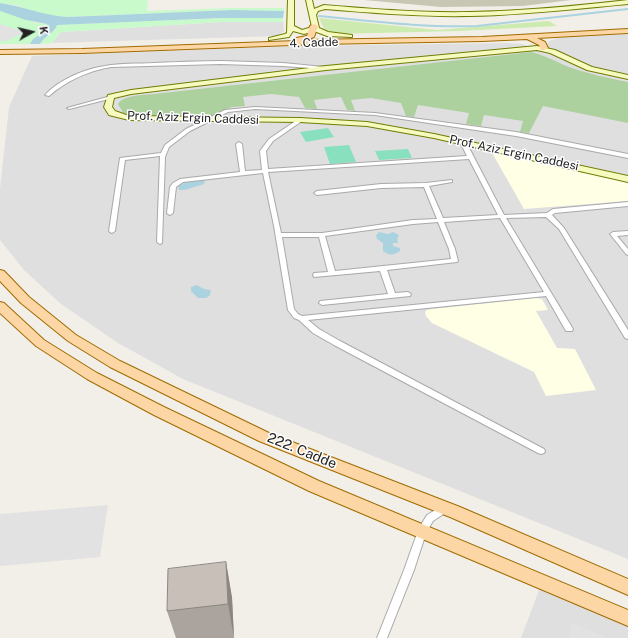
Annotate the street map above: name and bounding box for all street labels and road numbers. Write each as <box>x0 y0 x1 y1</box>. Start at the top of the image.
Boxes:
street label: 4. Cadde <box>289 35 339 51</box>
street label: Prof. Aziz Ergin Caddesi <box>127 109 259 127</box>
street label: Prof. Aziz Ergin Caddesi <box>448 132 580 174</box>
street label: 222. Cadde <box>265 429 339 473</box>

